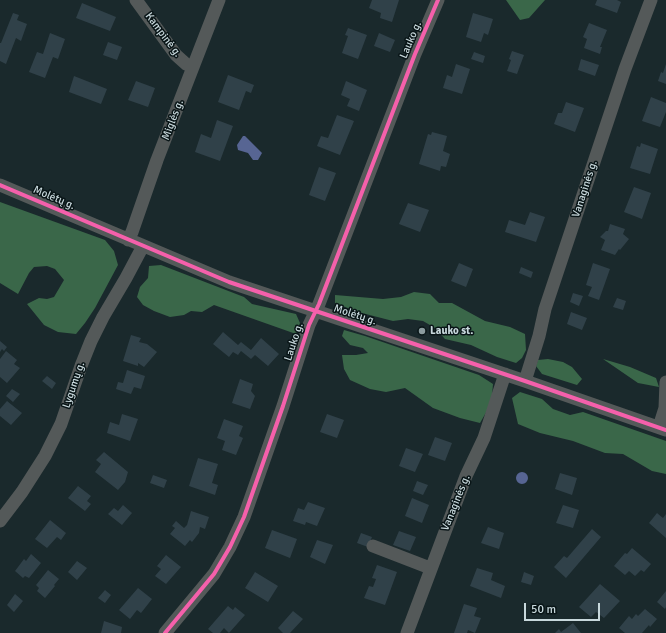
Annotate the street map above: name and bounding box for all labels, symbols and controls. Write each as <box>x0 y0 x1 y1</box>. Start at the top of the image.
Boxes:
street label: Kampinė g. <box>142 10 184 60</box>
street label: Lauko g. <box>397 19 425 61</box>
street label: Miglės g. <box>159 98 187 142</box>
street label: Vanaginės g. <box>570 159 600 219</box>
street label: Molėtų g. <box>31 183 77 213</box>
street label: Molėtų g. <box>332 302 378 328</box>
street label: Lauko g. <box>282 321 306 363</box>
place label: Lauko st. <box>430 324 473 338</box>
marker: Lauko st. <box>417 326 427 336</box>
street label: Lygumų g. <box>60 360 88 410</box>
street label: Vanaginės g. <box>439 473 473 533</box>
scale bar <box>526 595 602 621</box>
text: 50 m <box>531 602 556 617</box>

